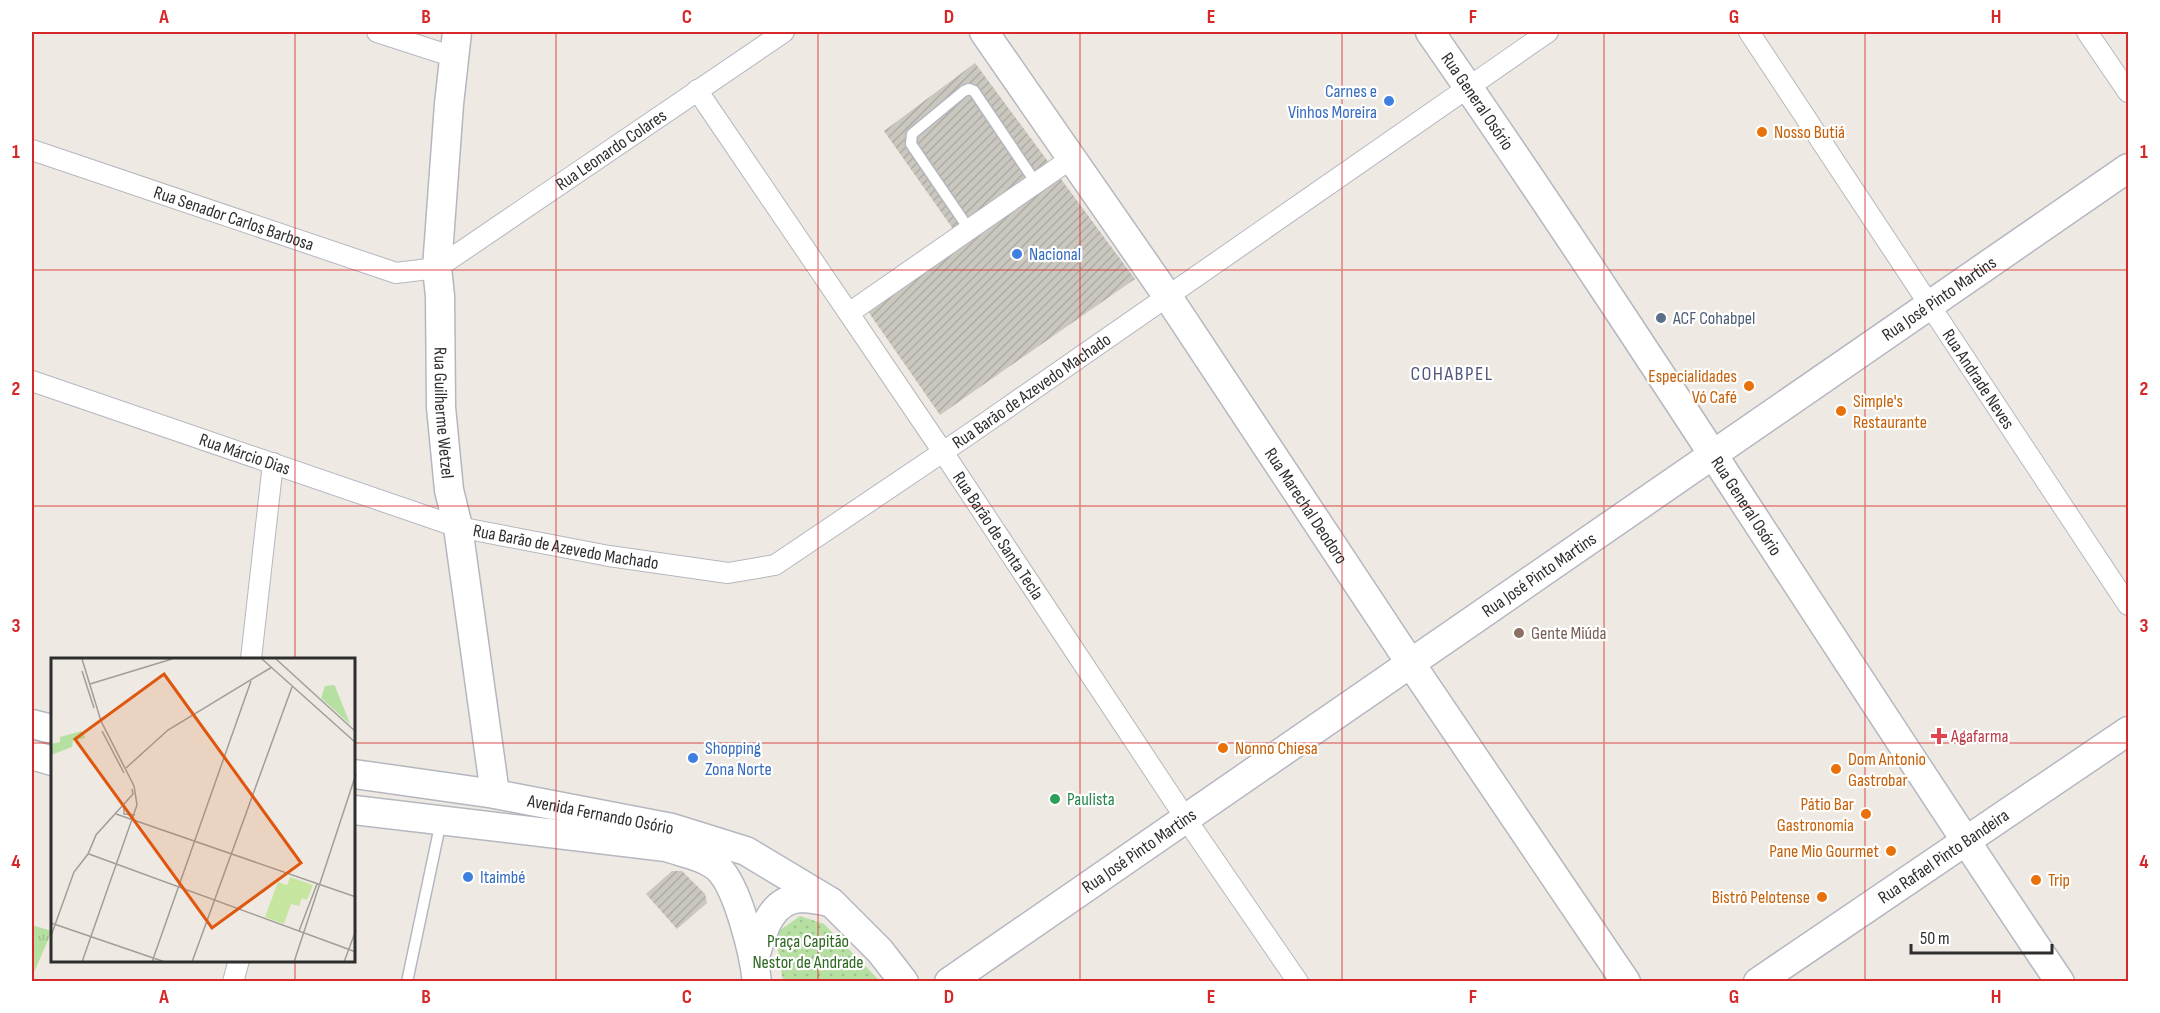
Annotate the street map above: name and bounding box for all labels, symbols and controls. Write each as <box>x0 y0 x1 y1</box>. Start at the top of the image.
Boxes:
text: A <box>158 5 169 29</box>
text: B <box>421 5 431 29</box>
text: C <box>682 5 692 29</box>
text: D <box>944 5 954 29</box>
text: E <box>1207 5 1215 29</box>
text: F <box>1469 5 1477 29</box>
text: G <box>1729 5 1739 29</box>
text: H <box>1991 5 2001 29</box>
street label: Rua General Osório <box>1437 48 1518 154</box>
place label: Carnes e Vinhos Moreira <box>1288 81 1377 123</box>
marker: Carnes e Vinhos Moreira <box>1382 94 1396 108</box>
street label: Rua Leonardo Colares <box>552 105 670 195</box>
place label: Nosso Butiá <box>1774 122 1845 143</box>
marker: Nosso Butiá <box>1755 125 1769 139</box>
text: 1 <box>12 140 20 164</box>
text: 1 <box>2140 140 2148 164</box>
street label: Rua Senador Carlos Barbosa <box>151 181 317 255</box>
place label: Nacional <box>1029 244 1081 265</box>
marker: Nacional <box>1010 247 1024 261</box>
street label: Rua José Pinto Martins <box>1878 252 2000 345</box>
place label: ACF Cohabpel <box>1672 308 1755 329</box>
marker: ACF Cohabpel <box>1654 311 1668 325</box>
street label: Rua Andrade Neves <box>1938 325 2019 433</box>
street label: Rua Barão de Azevedo Machado <box>948 329 1115 453</box>
street label: Rua Guilherme Wetzel <box>430 347 458 480</box>
district label: COHABPEL <box>1410 362 1494 386</box>
place label: Especialidades Vó Café <box>1648 366 1737 408</box>
text: 2 <box>12 377 20 401</box>
text: 2 <box>2140 377 2148 401</box>
marker: Especialidades Vó Café <box>1742 379 1756 393</box>
place label: Simple's Restaurante <box>1853 391 1927 433</box>
marker: Simple's Restaurante <box>1834 404 1848 418</box>
street label: Rua Márcio Dias <box>197 429 293 479</box>
street label: Rua Marechal Deodoro <box>1260 444 1352 568</box>
street label: Rua General Osório <box>1707 453 1786 559</box>
street label: Rua Barão de Santa Tecla <box>948 468 1048 604</box>
street label: Rua Barão de Azevedo Machado <box>471 520 660 573</box>
street label: Rua José Pinto Martins <box>1478 528 1600 621</box>
text: 3 <box>12 614 21 638</box>
text: 3 <box>2140 614 2149 638</box>
place label: Gente Miúda <box>1531 623 1607 644</box>
marker: Gente Miúda <box>1512 626 1526 640</box>
inset map <box>51 658 356 962</box>
place label: Agafarma <box>1950 726 2008 747</box>
marker: Agafarma <box>1932 729 1946 743</box>
place label: Shopping Zona Norte <box>705 738 772 780</box>
place label: Nonno Chiesa <box>1235 738 1318 759</box>
marker: Nonno Chiesa <box>1216 741 1230 755</box>
place label: Dom Antonio Gastrobar <box>1848 749 1926 791</box>
marker: Shopping Zona Norte <box>686 751 700 765</box>
marker: Dom Antonio Gastrobar <box>1829 762 1843 776</box>
place label: Paulista <box>1067 789 1115 810</box>
street label: Avenida Fernando Osório <box>525 790 675 839</box>
marker: Paulista <box>1048 792 1062 806</box>
place label: Pátio Bar Gastronomia <box>1777 794 1854 836</box>
street label: Rua José Pinto Martins <box>1078 804 1200 897</box>
street label: Rua Rafael Pinto Bandeira <box>1874 804 2013 908</box>
marker: Pátio Bar Gastronomia <box>1859 807 1873 821</box>
place label: Pane Mio Gourmet <box>1769 841 1880 862</box>
marker: Pane Mio Gourmet <box>1884 844 1898 858</box>
text: 4 <box>11 850 21 874</box>
text: 4 <box>2139 850 2149 874</box>
place label: Itaimbé <box>480 867 526 888</box>
marker: Itaimbé <box>461 870 475 884</box>
place label: Trip <box>2048 870 2070 891</box>
marker: Trip <box>2029 873 2043 887</box>
place label: Bistrô Pelotense <box>1712 887 1810 908</box>
marker: Bistrô Pelotense <box>1815 890 1829 904</box>
scale bar <box>1911 917 2052 955</box>
text: 50 m <box>1920 928 1950 949</box>
park label: Praça Capitão Nestor de Andrade <box>752 931 864 973</box>
text: A <box>158 985 169 1009</box>
text: B <box>421 985 431 1009</box>
text: C <box>682 985 692 1009</box>
text: D <box>944 985 954 1009</box>
text: E <box>1207 985 1215 1009</box>
text: F <box>1469 985 1477 1009</box>
text: G <box>1729 985 1739 1009</box>
text: H <box>1991 985 2001 1009</box>

